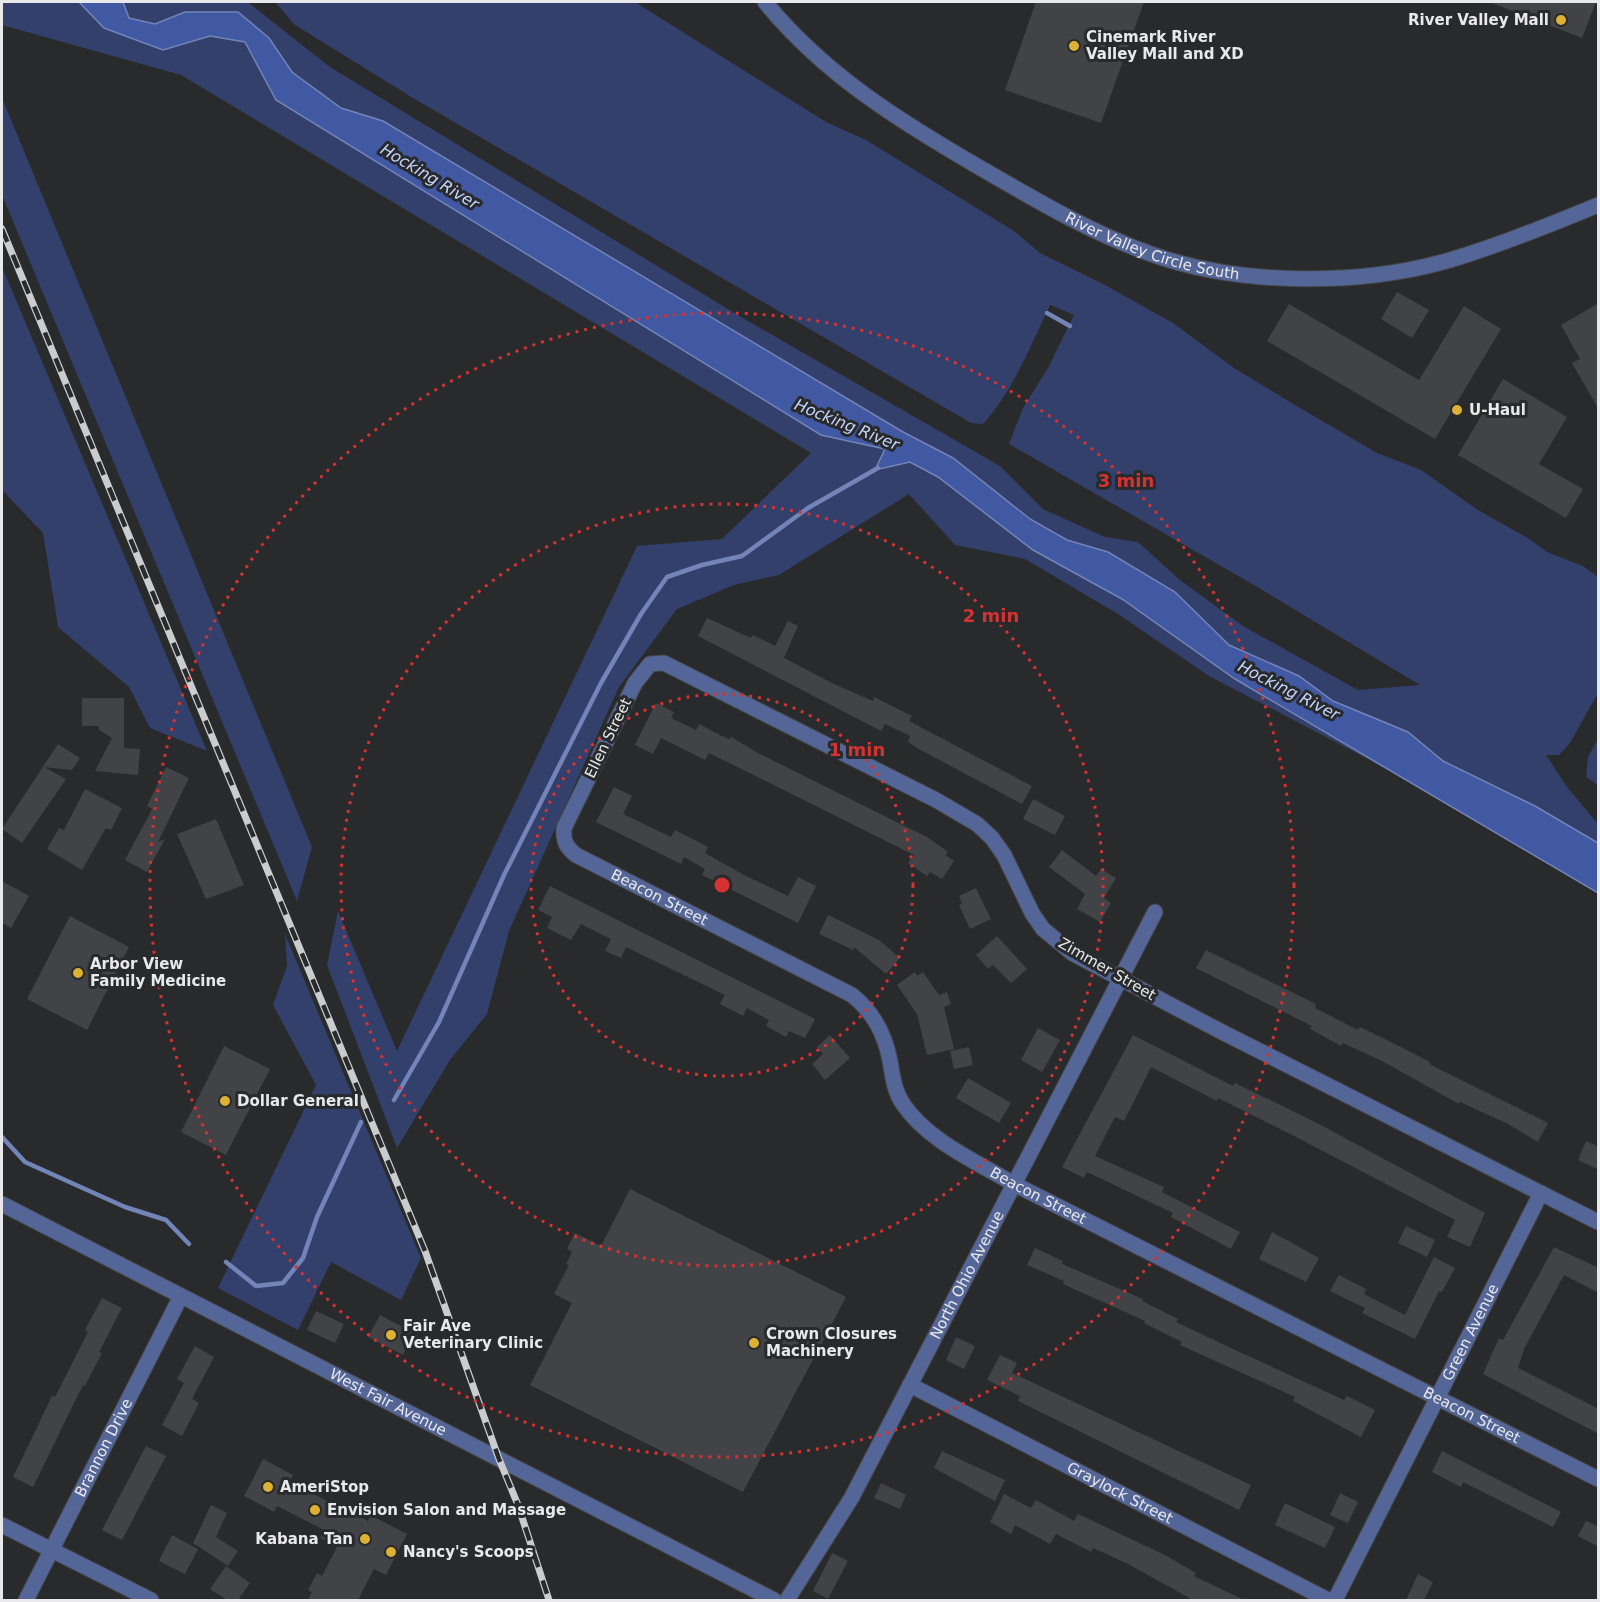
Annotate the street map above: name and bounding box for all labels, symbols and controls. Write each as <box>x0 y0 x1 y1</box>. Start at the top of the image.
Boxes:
place label: River Valley Mall <box>1408 11 1549 29</box>
marker: River Valley Mall <box>1554 13 1568 27</box>
place label: Cinemark River Valley Mall and XD <box>1086 28 1244 63</box>
marker: Cinemark River Valley Mall and XD <box>1067 39 1081 53</box>
water label: Hocking River <box>377 140 483 214</box>
street label: River Valley Circle South <box>1062 208 1241 284</box>
water label: Hocking River <box>792 395 903 455</box>
place label: U-Haul <box>1469 401 1526 419</box>
marker: U-Haul <box>1450 403 1464 417</box>
text: 3 min <box>1098 470 1154 491</box>
text: 2 min <box>963 605 1019 626</box>
water label: Hocking River <box>1235 657 1344 725</box>
street label: Ellen Street <box>581 695 635 781</box>
text: 1 min <box>829 739 885 760</box>
street label: Beacon Street <box>608 865 711 929</box>
centre of rings <box>712 875 732 895</box>
street label: Zimmer Street <box>1055 934 1159 1004</box>
place label: Arbor View Family Medicine <box>90 955 226 990</box>
marker: Arbor View Family Medicine <box>71 966 85 980</box>
place label: Dollar General <box>237 1092 359 1110</box>
marker: Dollar General <box>218 1094 232 1108</box>
street label: Beacon Street <box>987 1163 1089 1228</box>
street label: North Ohio Avenue <box>926 1208 1008 1342</box>
street label: Green Avenue <box>1439 1281 1502 1384</box>
place label: Fair Ave Veterinary Clinic <box>403 1317 543 1352</box>
place label: Crown Closures Machinery <box>766 1325 897 1360</box>
marker: Fair Ave Veterinary Clinic <box>384 1328 398 1342</box>
marker: Crown Closures Machinery <box>747 1336 761 1350</box>
street label: West Fair Avenue <box>327 1365 450 1440</box>
street label: Beacon Street <box>1420 1383 1523 1447</box>
street label: Brannon Drive <box>71 1395 136 1500</box>
street label: Graylock Street <box>1064 1458 1176 1528</box>
place label: AmeriStop <box>280 1478 369 1496</box>
marker: AmeriStop <box>261 1480 275 1494</box>
place label: Envision Salon and Massage <box>327 1501 566 1519</box>
marker: Envision Salon and Massage <box>308 1503 322 1517</box>
place label: Kabana Tan <box>255 1530 353 1548</box>
marker: Kabana Tan <box>358 1532 372 1546</box>
place label: Nancy's Scoops <box>403 1543 534 1561</box>
marker: Nancy's Scoops <box>384 1545 398 1559</box>

